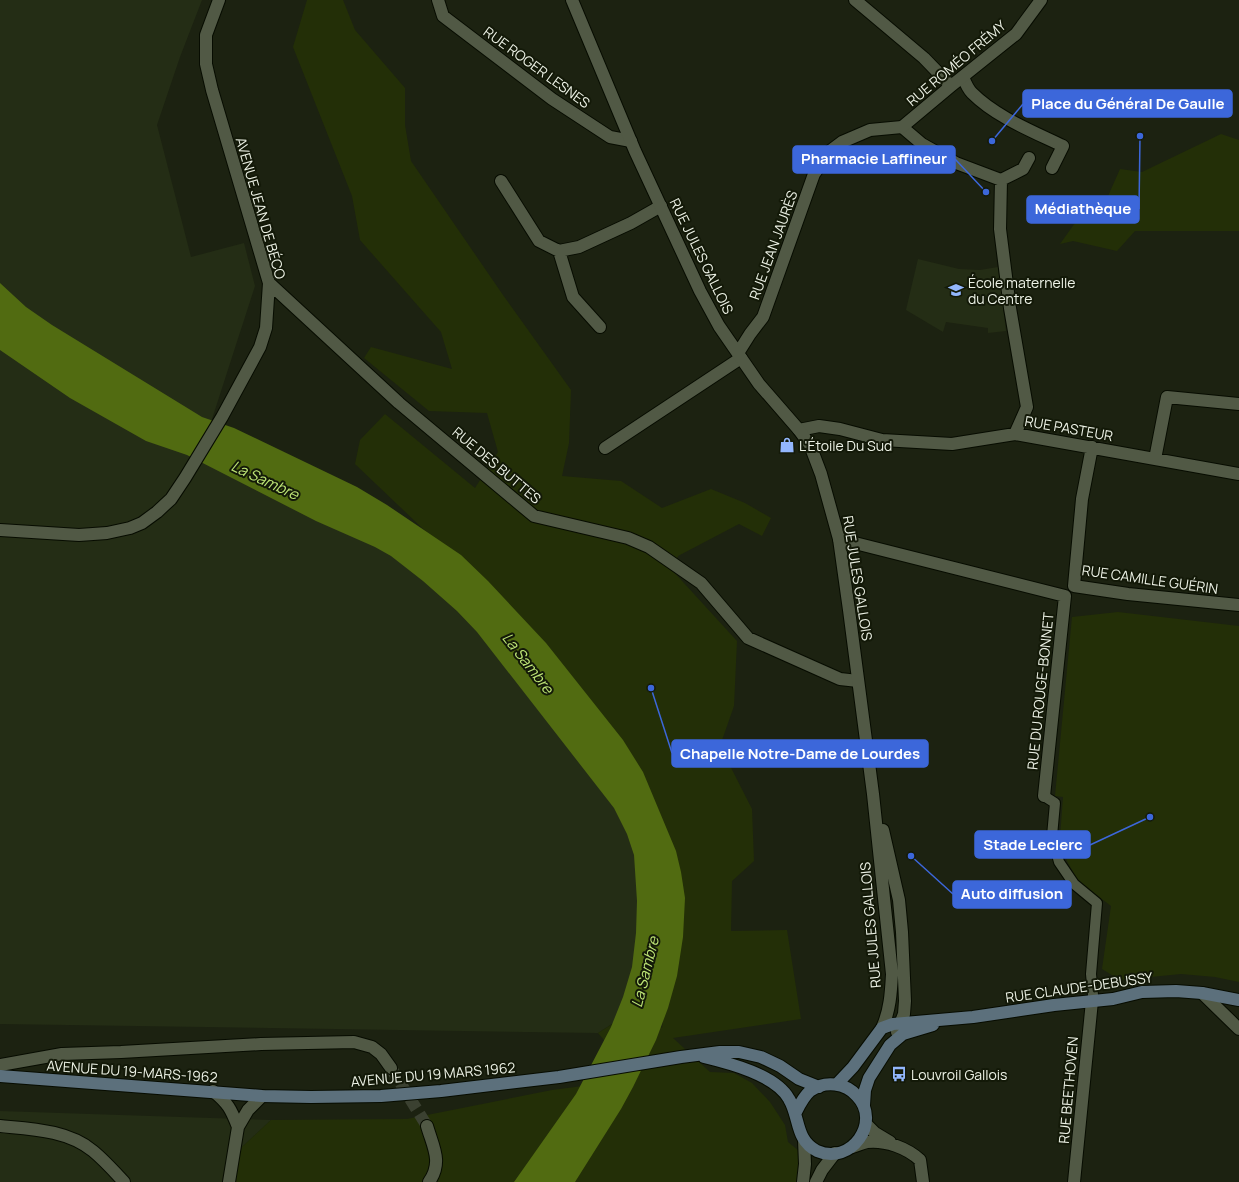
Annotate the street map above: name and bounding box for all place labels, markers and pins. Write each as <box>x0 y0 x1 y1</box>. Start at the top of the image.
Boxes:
callout: Place du Général De Gaulle <box>1023 90 1232 117</box>
callout: Pharmacie Laffineur <box>793 146 955 173</box>
callout: Médiathèque <box>1027 196 1139 223</box>
place label: École maternelle du Centre <box>968 273 1075 308</box>
school or university icon: École maternelle du Centre <box>947 281 965 299</box>
shop icon: L'Étoile Du Sud <box>778 436 796 454</box>
place label: L'Étoile Du Sud <box>799 436 892 455</box>
callout: Chapelle Notre-Dame de Lourdes <box>672 740 928 767</box>
callout: Stade Leclerc <box>975 831 1090 858</box>
callout: Auto diffusion <box>953 881 1071 908</box>
bus stop icon: Louvroil Gallois <box>890 1065 908 1083</box>
place label: Louvroil Gallois <box>911 1065 1007 1084</box>

